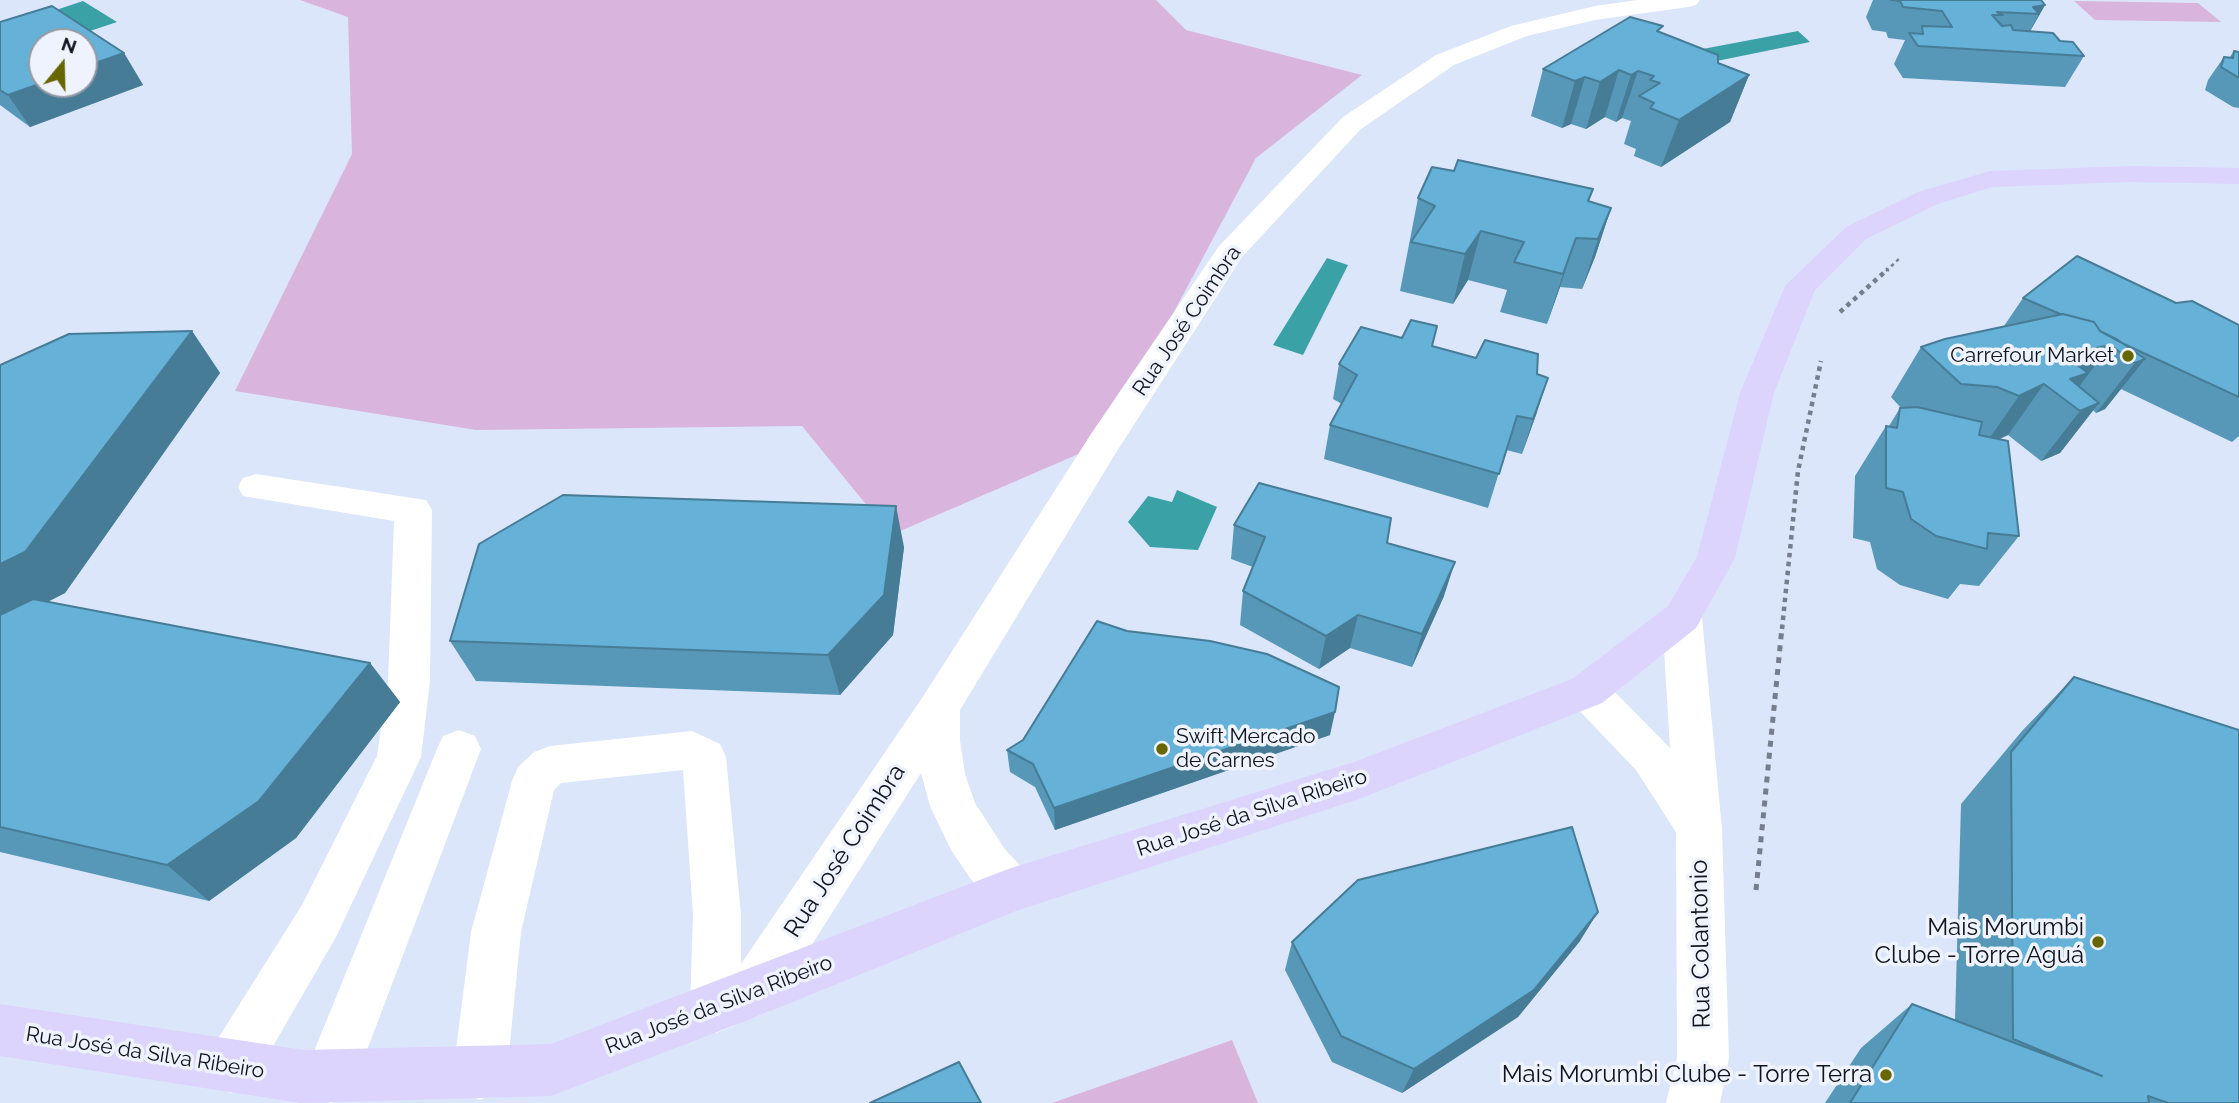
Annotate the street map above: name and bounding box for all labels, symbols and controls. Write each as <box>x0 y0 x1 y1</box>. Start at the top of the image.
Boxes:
north arrow <box>28 28 98 98</box>
text: N <box>59 32 80 58</box>
street label: Rua José Coimbra <box>1127 241 1247 401</box>
place label: Carrefour Market <box>1950 343 2114 369</box>
marker: Carrefour Market <box>2120 348 2136 364</box>
place label: Swift Mercado de Carnes <box>1176 724 1316 774</box>
marker: Swift Mercado de Carnes <box>1154 741 1170 757</box>
street label: Rua José Coimbra <box>778 759 912 943</box>
street label: Rua José da Silva Ribeiro <box>1134 764 1370 862</box>
street label: Rua Colantonio <box>1685 859 1717 1029</box>
place label: Mais Morumbi Clube - Torre Aguá <box>1875 914 2084 970</box>
marker: Mais Morumbi Clube - Torre Aguá <box>2090 934 2106 950</box>
street label: Rua José da Silva Ribeiro <box>602 950 836 1060</box>
street label: Rua José da Silva Ribeiro <box>24 1022 266 1084</box>
place label: Mais Morumbi Clube - Torre Terra <box>1502 1061 1872 1089</box>
marker: Mais Morumbi Clube - Torre Terra <box>1878 1067 1894 1083</box>

